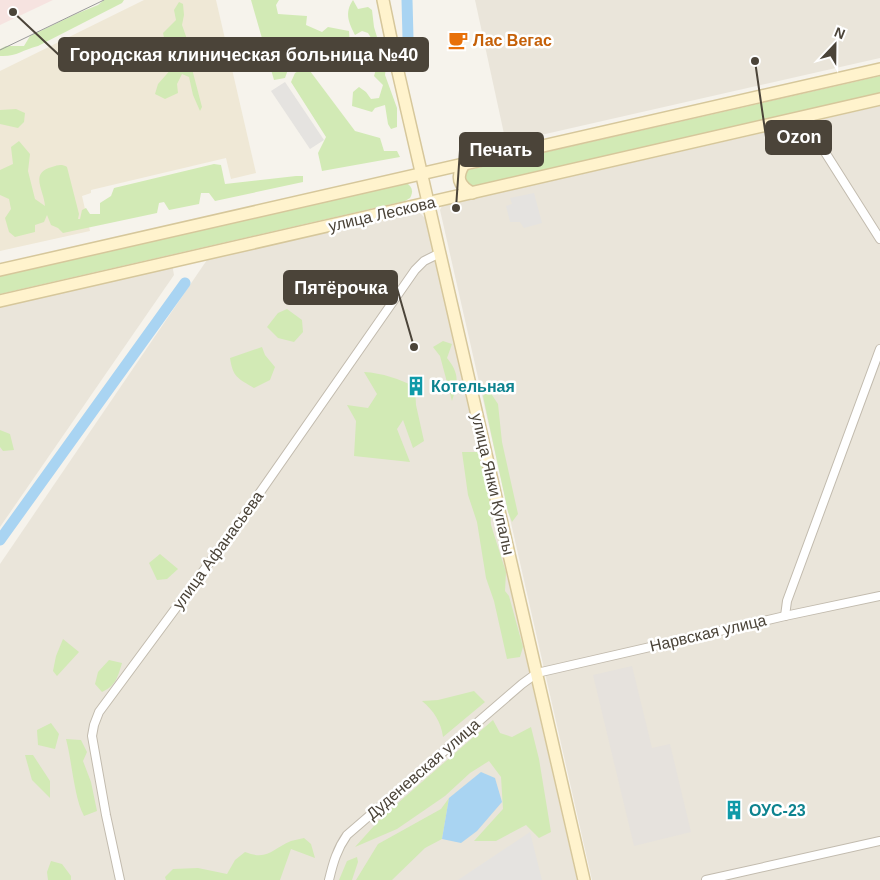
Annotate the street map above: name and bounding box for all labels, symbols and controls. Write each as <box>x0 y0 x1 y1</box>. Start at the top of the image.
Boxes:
north arrow <box>810 20 860 70</box>
text: N <box>832 24 848 42</box>
cafe icon: Лас Вегас <box>447 29 469 51</box>
place label: Лас Вегас <box>473 32 552 49</box>
callout: Городская клиническая больница №40 <box>59 38 428 71</box>
text: Городская клиническая больница №40 <box>70 45 418 65</box>
callout: Ozon <box>766 121 831 154</box>
text: Ozon <box>777 127 822 147</box>
callout: Печать <box>460 133 543 166</box>
text: Печать <box>470 140 532 160</box>
street label: улица Лескова <box>327 193 437 235</box>
callout: Пятёрочка <box>284 271 397 304</box>
text: Пятёрочка <box>294 278 389 298</box>
building icon: Котельная <box>405 375 427 397</box>
place label: Котельная <box>431 378 515 395</box>
street label: улица Янки Купалы <box>468 411 518 557</box>
street label: улица Афанасьева <box>170 488 267 612</box>
street label: Нарвская улица <box>648 611 768 655</box>
street label: Дуденевская улица <box>363 715 483 823</box>
building icon: ОУС-23 <box>723 799 745 821</box>
place label: ОУС-23 <box>749 802 806 819</box>

